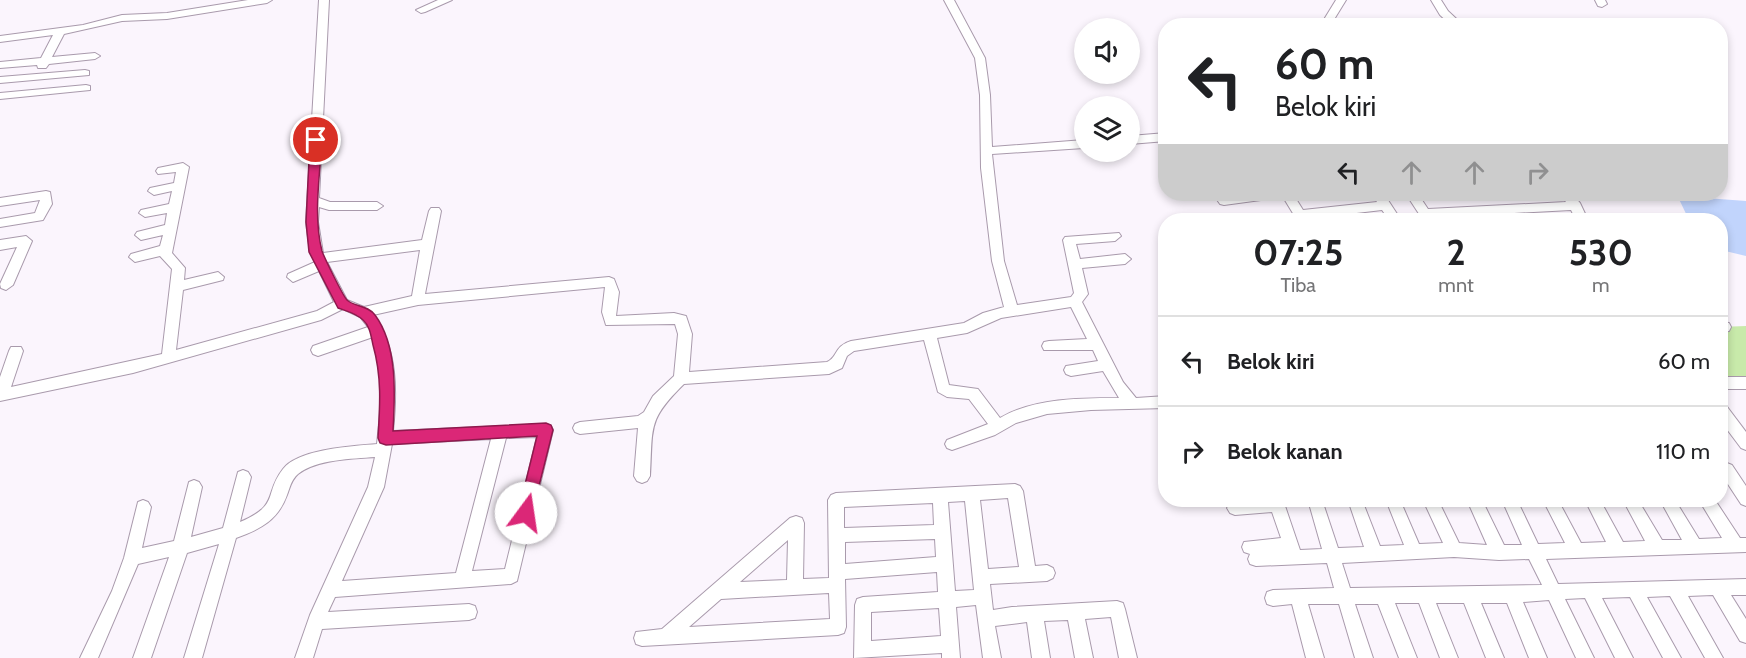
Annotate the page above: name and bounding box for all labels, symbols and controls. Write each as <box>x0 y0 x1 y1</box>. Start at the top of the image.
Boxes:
map controls <box>1074 18 1140 162</box>
button: sound <box>1074 18 1140 84</box>
text: 60 m <box>1275 38 1374 90</box>
icon: left <box>1176 42 1254 120</box>
text: Belok kiri <box>1275 90 1376 123</box>
button: layers <box>1074 96 1140 162</box>
pin <box>290 114 341 165</box>
icon: arrive <box>299 123 332 156</box>
icon: left <box>1332 156 1365 189</box>
icon: ahead <box>1395 156 1428 189</box>
icon: ahead <box>1458 156 1491 189</box>
icon: right <box>1521 156 1554 189</box>
text: 07:25 <box>1253 230 1343 274</box>
text: 2 <box>1446 230 1466 274</box>
text: 530 <box>1569 230 1633 274</box>
text: Tiba <box>1280 273 1316 297</box>
text: mnt <box>1438 273 1474 297</box>
text: m <box>1592 273 1610 297</box>
icon: left <box>1176 345 1209 378</box>
text: Belok kiri <box>1227 348 1314 375</box>
text: 60 m <box>1658 348 1710 375</box>
icon: right <box>1176 435 1209 468</box>
text: Belok kanan <box>1227 438 1343 465</box>
text: 110 m <box>1656 438 1710 465</box>
position arrow <box>494 481 558 545</box>

